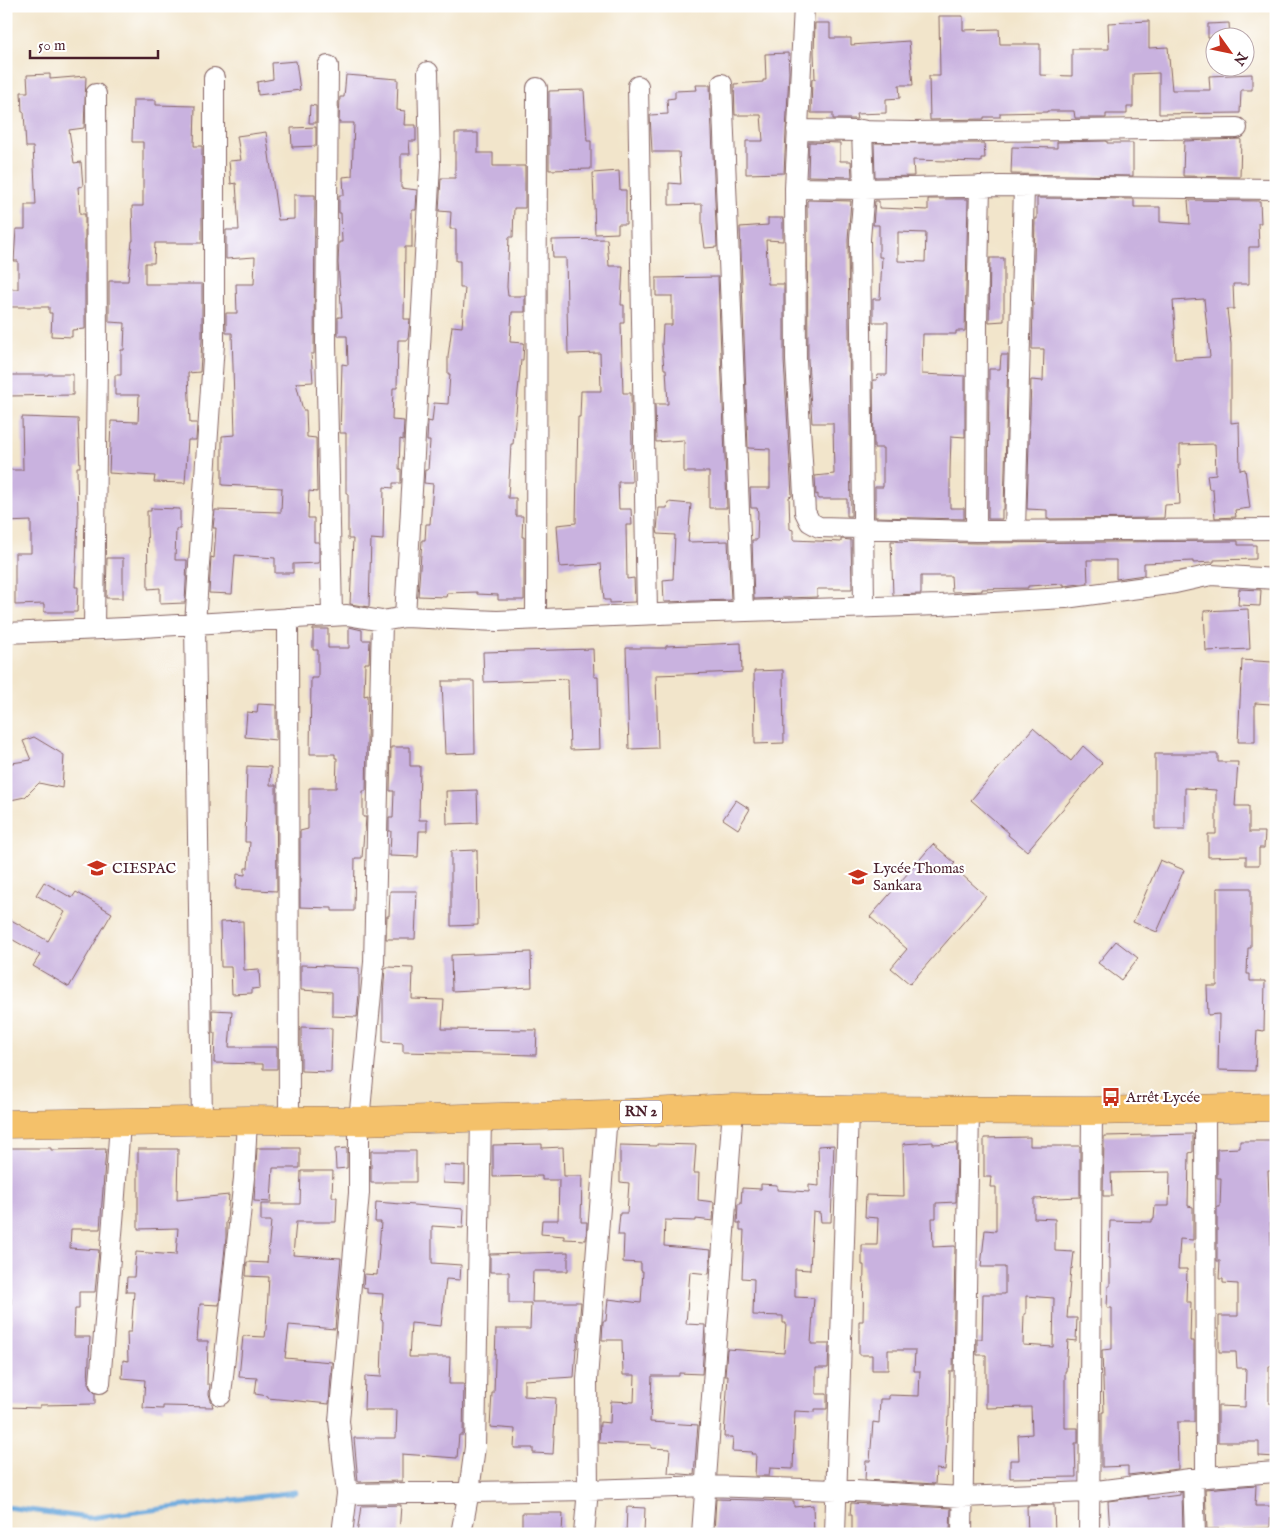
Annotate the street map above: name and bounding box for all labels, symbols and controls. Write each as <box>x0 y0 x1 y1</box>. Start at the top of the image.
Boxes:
scale bar <box>30 28 158 60</box>
north arrow <box>1204 28 1254 78</box>
text: 50 m <box>38 36 66 55</box>
text: N <box>1229 48 1251 69</box>
school or university icon: CIESPAC <box>86 857 108 879</box>
place label: CIESPAC <box>112 859 176 878</box>
place label: Lycée Thomas Sankara <box>873 859 964 895</box>
school or university icon: Lycée Thomas Sankara <box>847 866 869 888</box>
bus stop icon: Arrêt Lycée <box>1100 1086 1122 1108</box>
place label: Arrêt Lycée <box>1125 1088 1200 1107</box>
road number: RN 2 <box>620 1100 662 1124</box>

